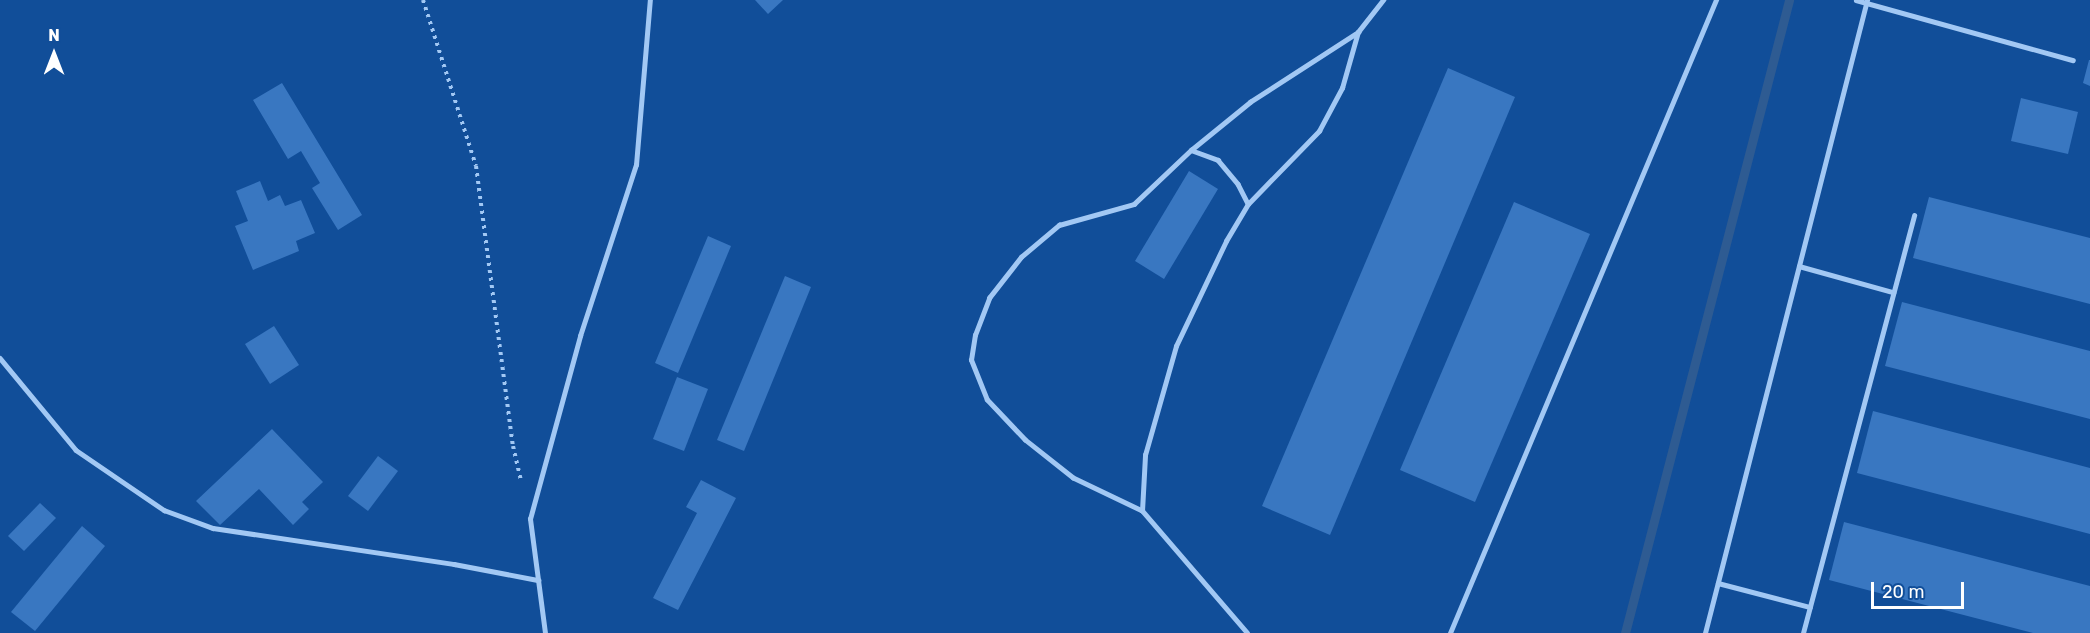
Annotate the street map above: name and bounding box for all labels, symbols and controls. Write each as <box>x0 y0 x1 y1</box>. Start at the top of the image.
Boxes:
north arrow <box>24 24 84 84</box>
text: N <box>48 26 60 45</box>
scale bar <box>1874 570 1967 608</box>
text: 20 m <box>1882 581 1924 603</box>

